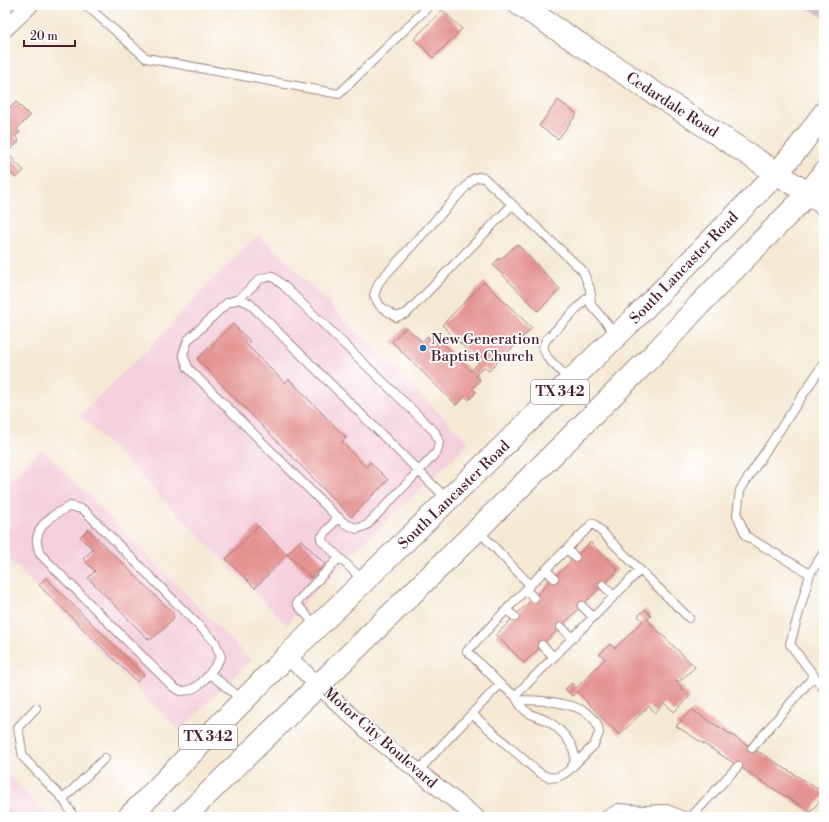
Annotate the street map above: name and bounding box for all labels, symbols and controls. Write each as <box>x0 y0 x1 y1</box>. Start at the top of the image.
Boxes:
scale bar <box>24 22 75 48</box>
text: 20 m <box>30 29 58 44</box>
street label: Cedardale Road <box>622 68 722 142</box>
street label: South Lancaster Road <box>626 208 743 328</box>
place label: New Generation Baptist Church <box>430 330 540 366</box>
marker: New Generation Baptist Church <box>418 343 428 353</box>
road number: TX 342 <box>531 380 589 404</box>
street label: South Lancaster Road <box>394 436 514 553</box>
street label: Motor City Boulevard <box>319 683 441 793</box>
road number: TX 342 <box>179 725 237 749</box>

